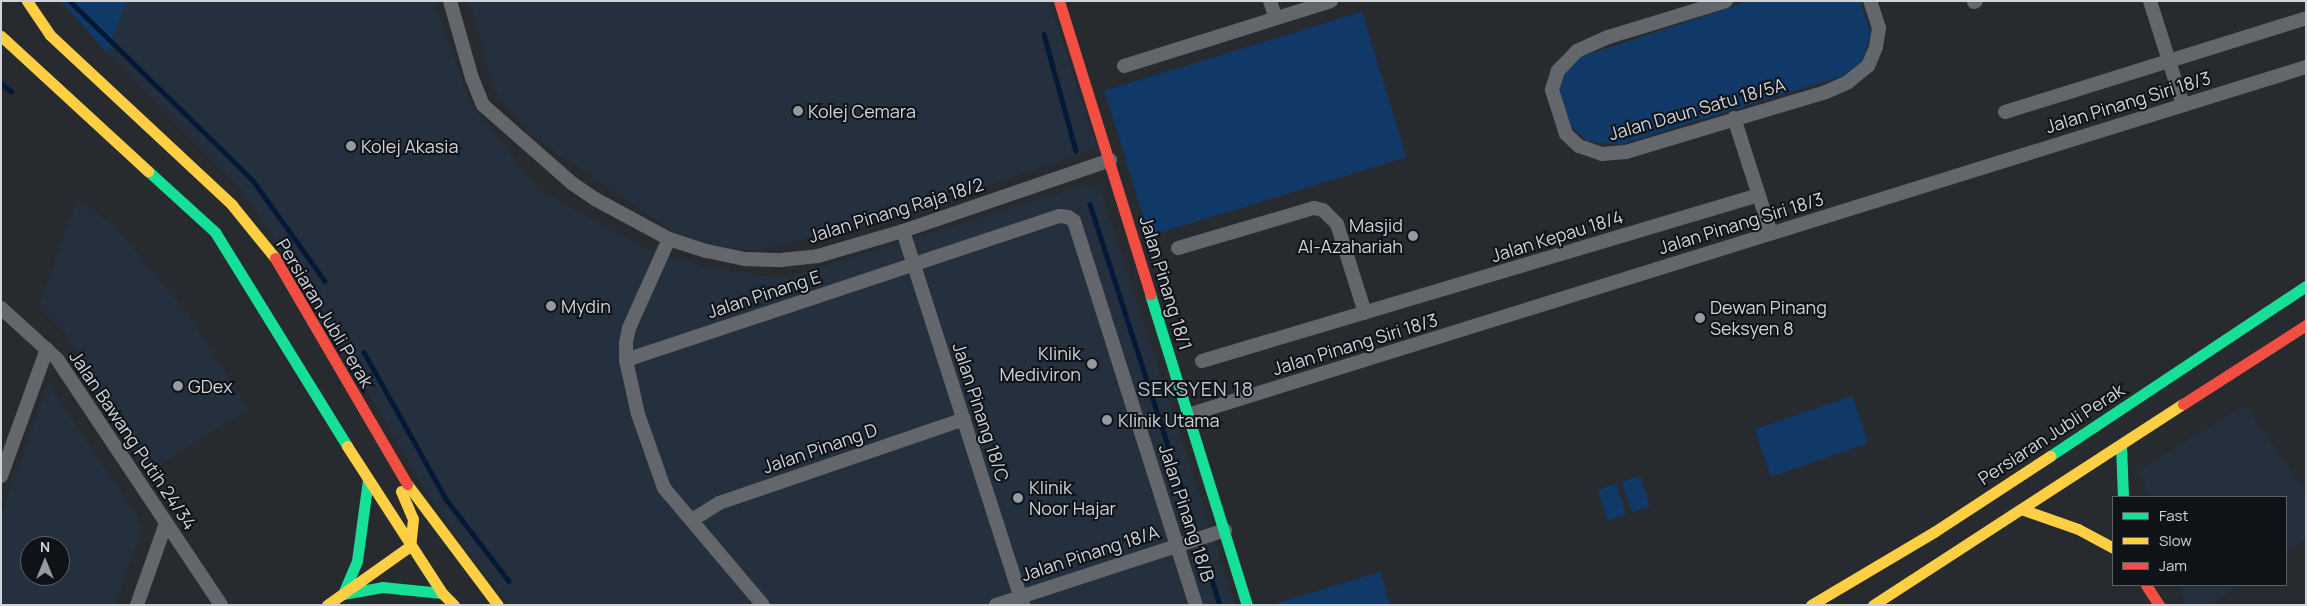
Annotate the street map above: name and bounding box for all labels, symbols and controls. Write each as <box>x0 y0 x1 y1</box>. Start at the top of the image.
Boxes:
street label: Jalan Pinang Siri 18/3 <box>2043 67 2213 137</box>
street label: Jalan Daun Satu 18/5A <box>1606 73 1788 145</box>
place label: Kolej Cemara <box>808 100 916 122</box>
marker: Kolej Cemara <box>792 105 804 117</box>
place label: Kolej Akasia <box>361 135 458 157</box>
marker: Kolej Akasia <box>345 140 357 152</box>
street label: Jalan Pinang Raja 18/2 <box>806 173 986 247</box>
street label: Jalan Pinang Siri 18/3 <box>1656 188 1826 258</box>
street label: Jalan Kepau 18/4 <box>1488 206 1626 266</box>
street label: Jalan Pinang 18/1 <box>1135 213 1197 353</box>
place label: Masjid Al-Azahariah <box>1298 215 1403 258</box>
marker: Masjid Al-Azahariah <box>1407 230 1419 242</box>
street label: Persiaran Jubli Perak <box>272 235 378 391</box>
street label: Jalan Pinang E <box>705 266 823 322</box>
place label: Mydin <box>561 295 611 317</box>
place label: Dewan Pinang Seksyen 8 <box>1710 297 1827 340</box>
marker: Mydin <box>545 300 557 312</box>
street label: Jalan Pinang Siri 18/3 <box>1270 309 1440 379</box>
marker: Dewan Pinang Seksyen 8 <box>1694 312 1706 324</box>
street label: Jalan Pinang 18/C <box>948 340 1014 484</box>
place label: Klinik Mediviron <box>999 343 1081 386</box>
street label: Jalan Bawang Putih 24/34 <box>65 346 201 534</box>
marker: Klinik Mediviron <box>1085 357 1099 371</box>
place label: GDex <box>188 375 232 397</box>
district label: SEKSYEN 18 <box>1137 376 1255 400</box>
street label: Persiaran Jubli Perak <box>1974 379 2128 489</box>
marker: GDex <box>172 380 184 392</box>
place label: Klinik Utama <box>1118 409 1220 431</box>
marker: Klinik Utama <box>1100 413 1114 427</box>
street label: Jalan Pinang D <box>760 418 880 478</box>
street label: Jalan Pinang 18/B <box>1155 442 1219 584</box>
place label: Klinik Noor Hajar <box>1029 477 1116 520</box>
marker: Klinik Noor Hajar <box>1011 491 1025 505</box>
legend <box>2112 496 2287 586</box>
text: Fast <box>2159 505 2188 526</box>
street label: Jalan Pinang 18/A <box>1018 521 1162 585</box>
text: Slow <box>2159 530 2192 551</box>
north arrow <box>20 536 70 586</box>
text: N <box>40 537 50 556</box>
text: Jam <box>2159 555 2187 576</box>

